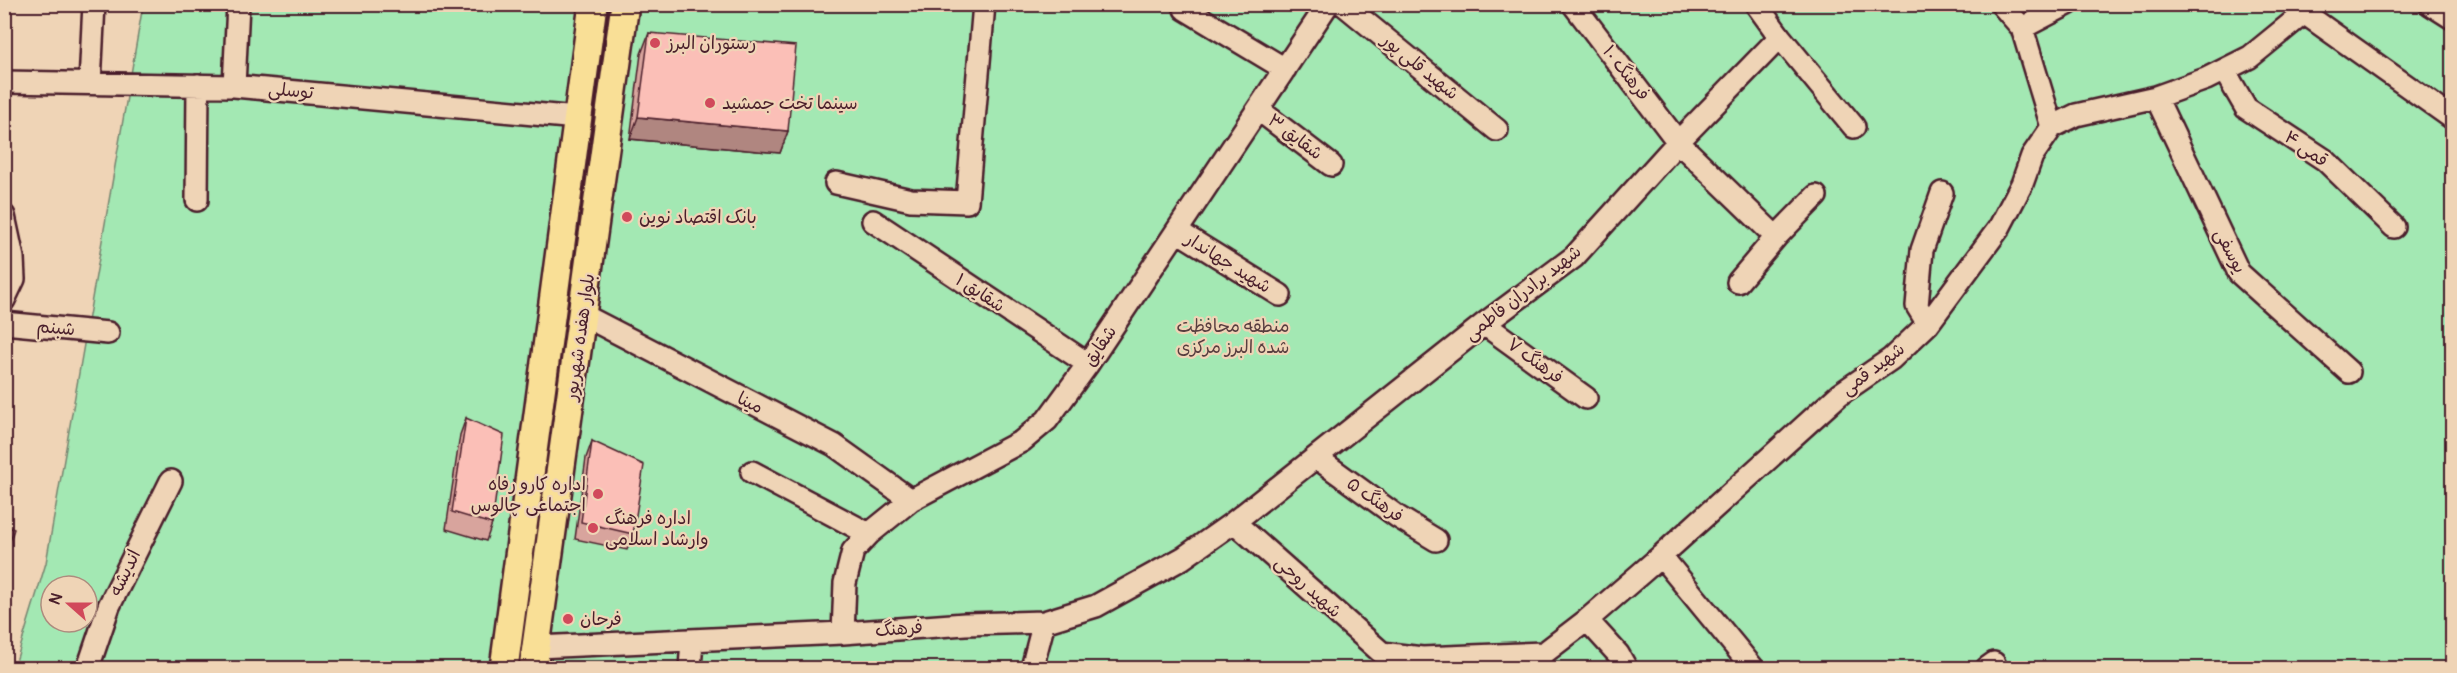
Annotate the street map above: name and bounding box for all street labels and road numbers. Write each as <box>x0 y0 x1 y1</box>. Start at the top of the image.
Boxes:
street label: شهید قلی پور <box>1375 28 1463 105</box>
street label: فرهنگ ۱۰ <box>1597 41 1655 105</box>
street label: توسلی <box>267 78 315 105</box>
street label: شقایق ۳ <box>1263 109 1327 165</box>
street label: قمی ۴ <box>2280 126 2332 172</box>
street label: یوسفی <box>2209 225 2251 277</box>
street label: شهید جهاندار <box>1179 226 1275 298</box>
street label: شهید برادران فاطمی <box>1460 240 1586 346</box>
street label: شقایق ۱ <box>951 268 1009 318</box>
street label: بلوار هفده شهریور <box>559 272 600 404</box>
street label: شبنم <box>36 315 76 343</box>
street label: شقایق <box>1078 321 1122 371</box>
street label: فرهنگ ۷ <box>1502 333 1568 389</box>
street label: شهید قمی <box>1837 338 1909 400</box>
street label: مینا <box>733 387 767 419</box>
street label: فرهنگ ۵ <box>1342 472 1408 528</box>
street label: اندیشه <box>104 546 146 600</box>
street label: شهید روحی <box>1270 551 1346 623</box>
street label: فرهنگ <box>874 616 924 642</box>

